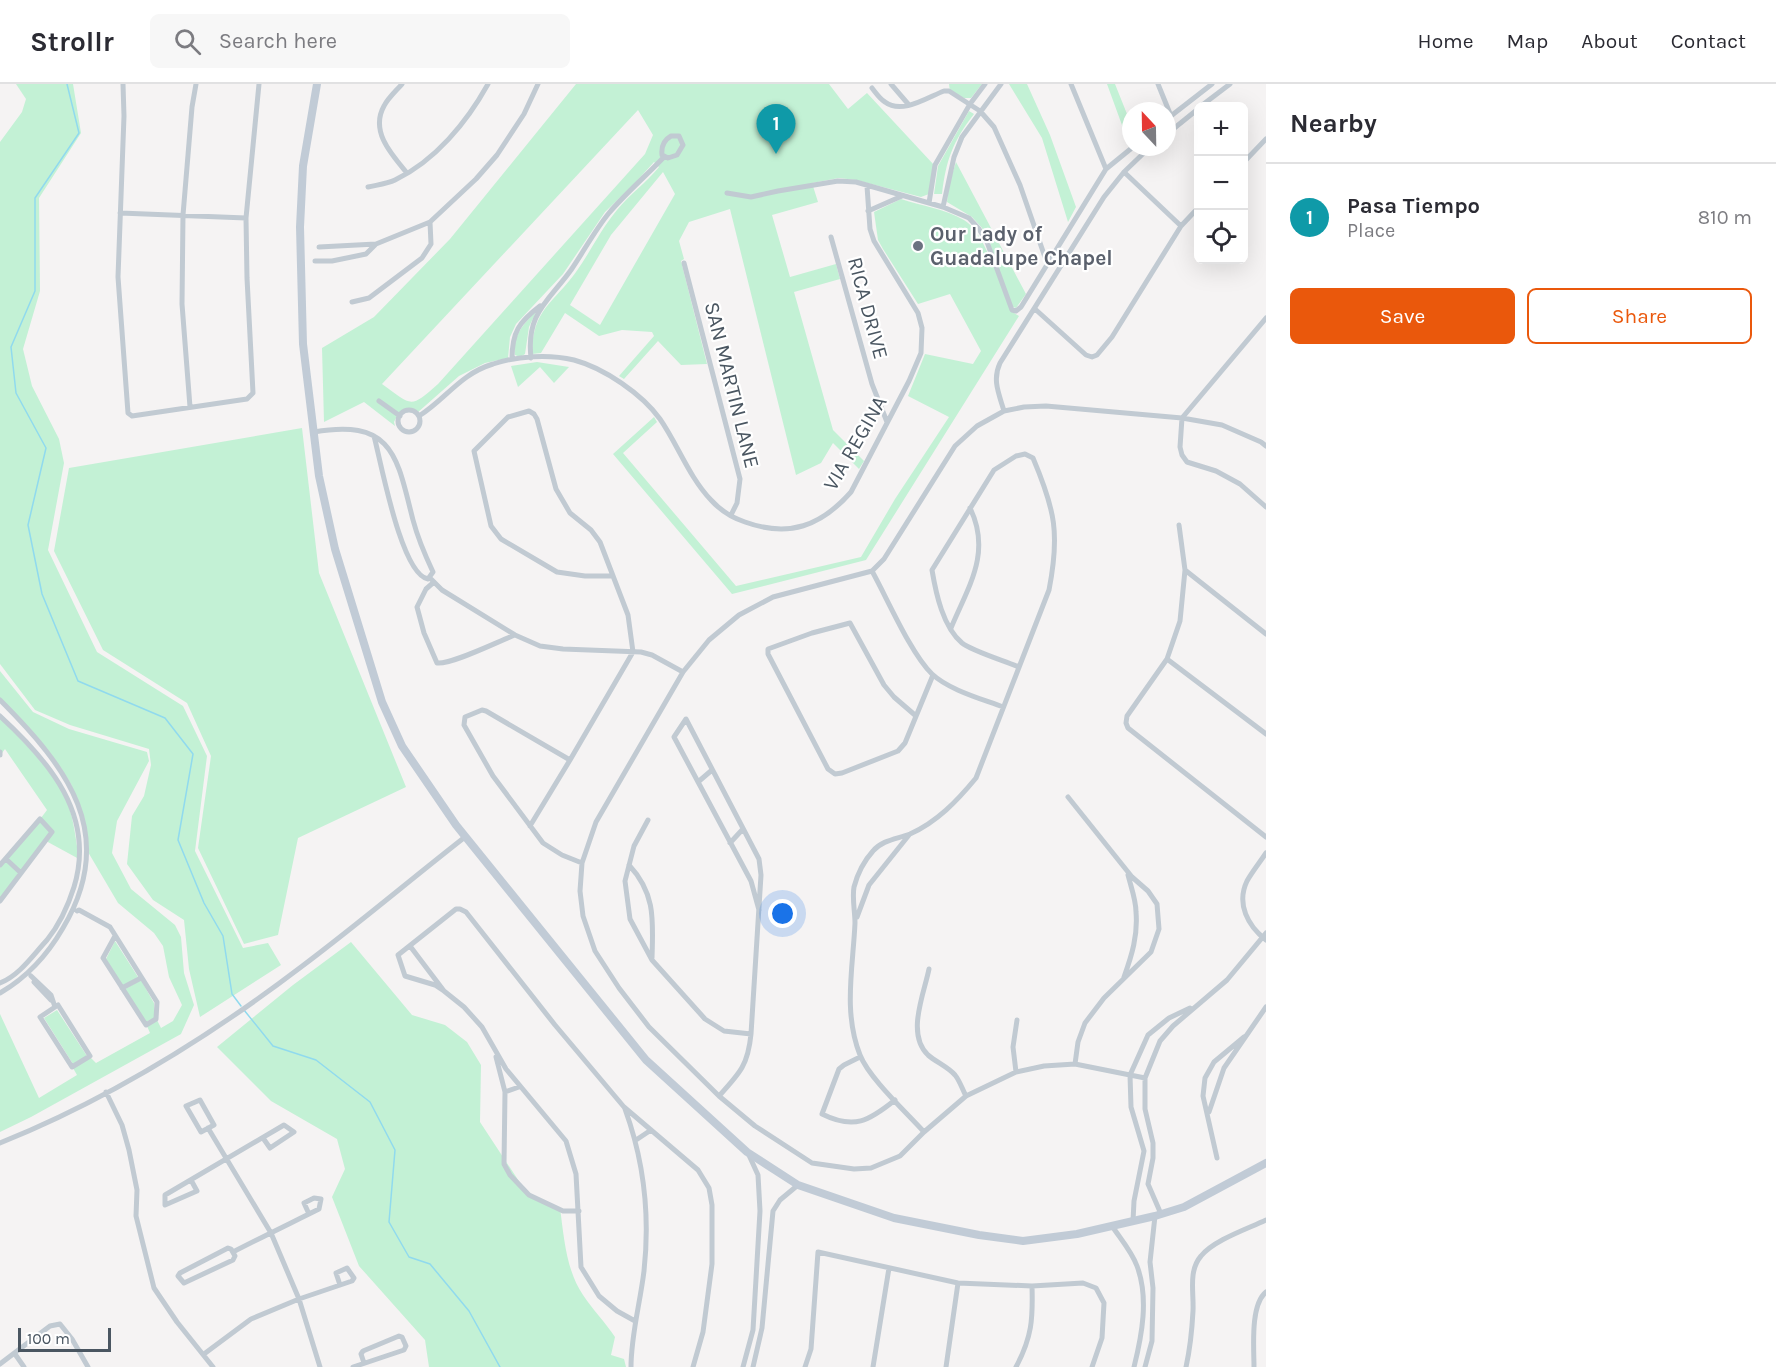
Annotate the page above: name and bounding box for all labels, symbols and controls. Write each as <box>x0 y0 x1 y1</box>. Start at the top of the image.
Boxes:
search box <box>150 14 570 68</box>
text: Strollr <box>30 25 114 58</box>
icon: search <box>171 25 204 58</box>
text: Search here <box>219 28 337 54</box>
text: Home <box>1418 29 1474 53</box>
text: Map <box>1507 29 1548 53</box>
text: About <box>1581 29 1638 53</box>
text: Contact <box>1671 29 1746 53</box>
north arrow <box>1122 102 1176 156</box>
map controls <box>1194 102 1248 264</box>
button: + <box>1194 102 1248 156</box>
pin: 1 <box>756 104 796 154</box>
text: Nearby <box>1290 108 1377 139</box>
button: − <box>1194 156 1248 210</box>
text: Pasa Tiempo <box>1347 193 1480 219</box>
text: 1 <box>1306 206 1313 229</box>
text: 810 m <box>1698 206 1752 229</box>
button: locate <box>1194 210 1248 264</box>
text: Place <box>1347 219 1395 242</box>
place label: Our Lady of Guadalupe Chapel <box>930 222 1113 270</box>
marker: Our Lady of Guadalupe Chapel <box>911 239 925 253</box>
street label: RICA DRIVE <box>843 254 893 362</box>
button: Save <box>1290 288 1515 344</box>
button: Share <box>1527 288 1752 344</box>
street label: SAN MARTIN LANE <box>700 299 764 471</box>
street label: VIA REGINA <box>818 391 892 495</box>
your location <box>768 899 797 928</box>
scale bar <box>18 1325 111 1352</box>
text: 100 m <box>27 1329 70 1348</box>

